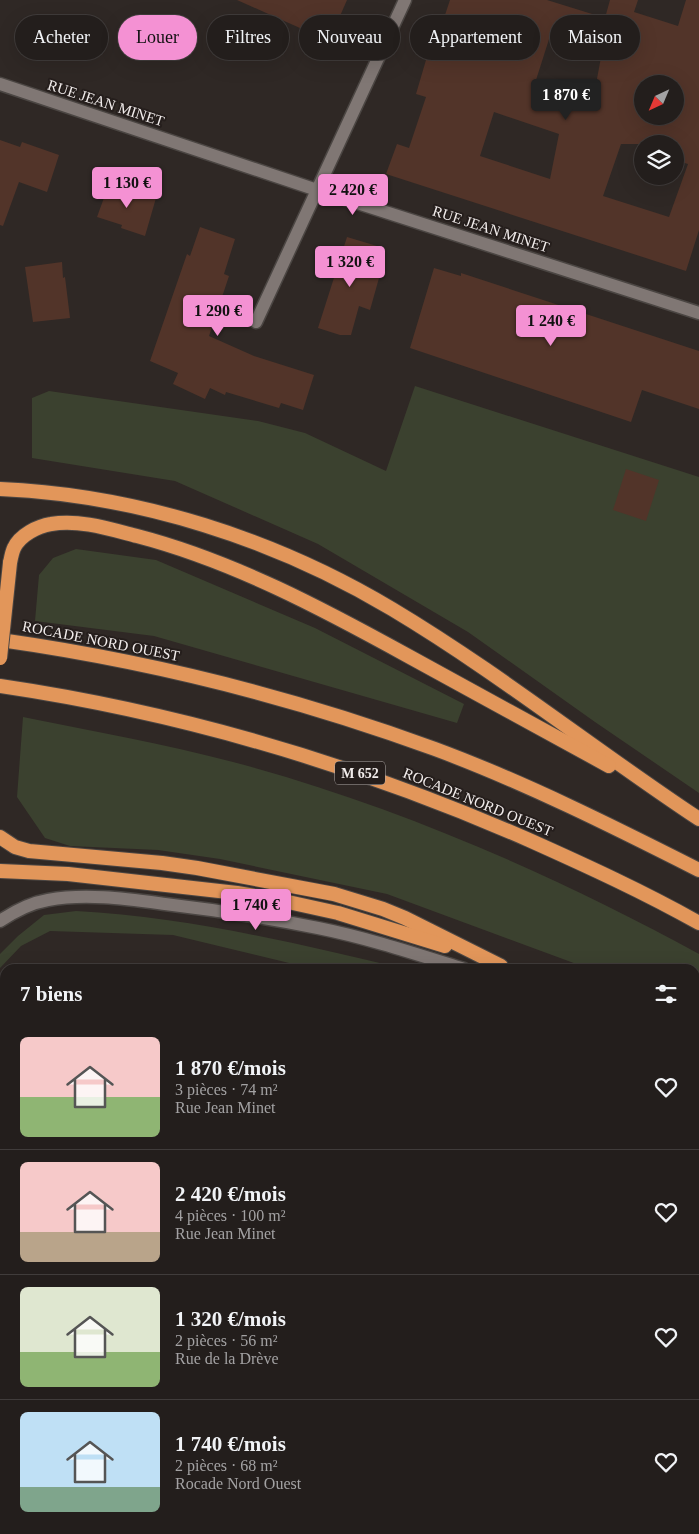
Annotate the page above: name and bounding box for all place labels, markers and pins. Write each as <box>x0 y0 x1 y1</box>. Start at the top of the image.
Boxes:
pin: 1 870 € <box>520 78 612 121</box>
pin: 1 130 € <box>81 166 173 209</box>
pin: 2 420 € <box>307 174 399 216</box>
pin: 1 320 € <box>304 246 396 288</box>
pin: 1 290 € <box>172 294 264 337</box>
pin: 1 240 € <box>505 304 597 347</box>
pin: 1 740 € <box>210 888 302 931</box>

